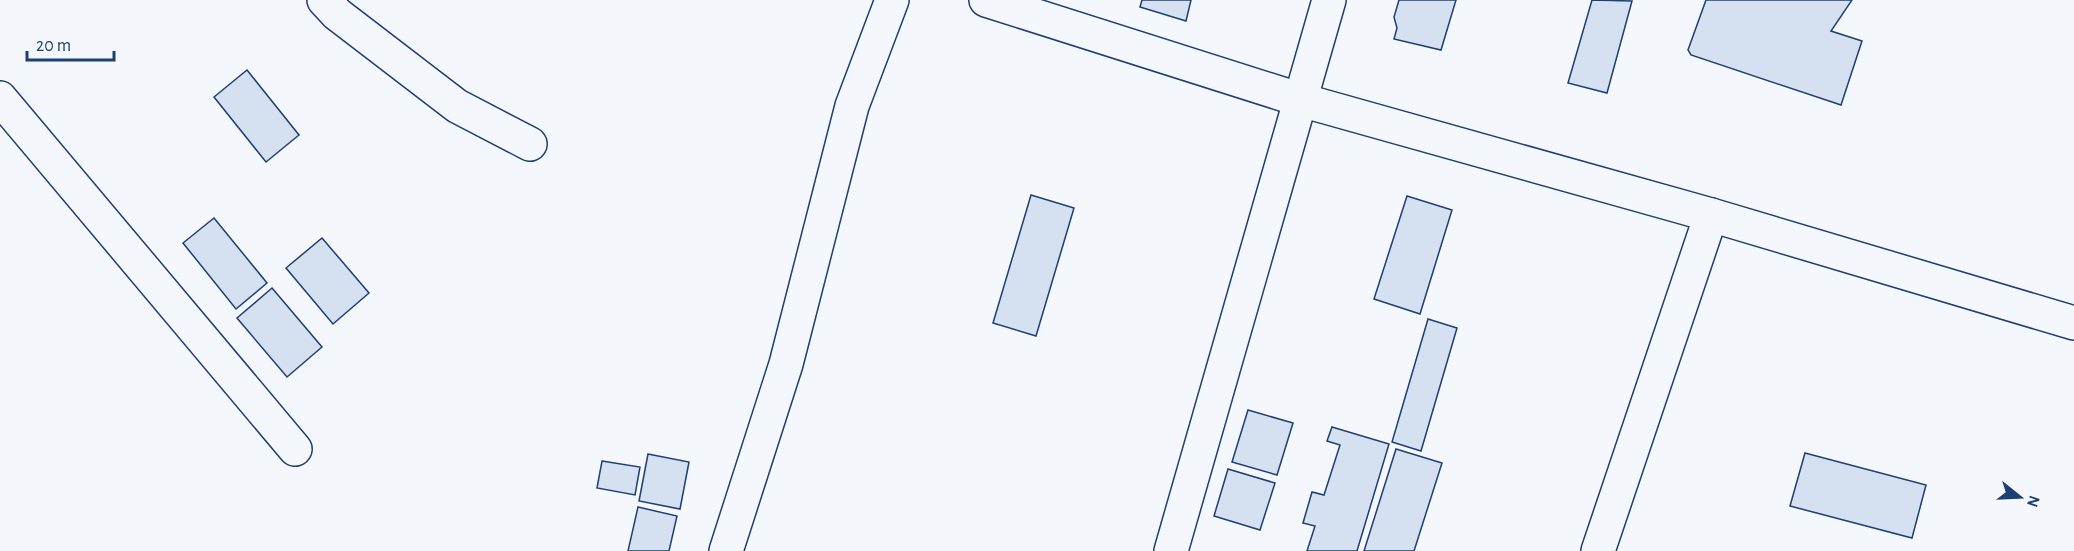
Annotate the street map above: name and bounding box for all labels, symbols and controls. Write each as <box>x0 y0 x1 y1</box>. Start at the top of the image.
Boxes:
scale bar <box>27 24 114 62</box>
text: 20 m <box>36 37 71 55</box>
north arrow <box>1990 467 2050 527</box>
text: N <box>2024 494 2043 509</box>

